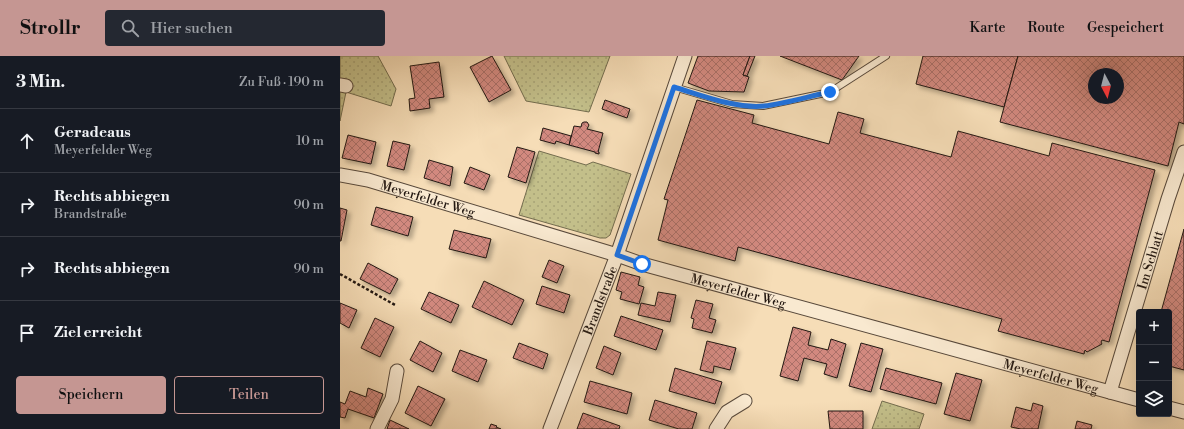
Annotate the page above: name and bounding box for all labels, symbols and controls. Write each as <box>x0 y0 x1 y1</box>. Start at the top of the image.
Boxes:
search box <box>105 10 385 46</box>
text: Strollr <box>20 16 81 40</box>
icon: search <box>119 17 141 39</box>
text: Hier suchen <box>151 19 233 38</box>
text: Karte <box>969 19 1006 37</box>
text: Route <box>1028 19 1065 37</box>
text: Gespeichert <box>1087 19 1164 37</box>
north arrow <box>1088 68 1124 104</box>
text: 3 Min. <box>16 71 65 93</box>
text: Zu Fuß · 190 m <box>239 74 324 90</box>
route end <box>821 83 839 101</box>
text: Geradeaus <box>54 123 131 142</box>
icon: ahead <box>16 130 38 152</box>
text: 10 m <box>296 133 324 149</box>
text: Meyerfelder Weg <box>54 142 152 158</box>
street label: Meyerfelder Weg <box>378 177 477 221</box>
text: Rechts abbiegen <box>54 187 170 206</box>
icon: right <box>16 194 38 216</box>
text: 90 m <box>293 197 324 213</box>
text: Brandstraße <box>54 206 127 222</box>
street label: Im Schlatt <box>1134 229 1167 291</box>
route start <box>633 255 651 273</box>
icon: right <box>16 258 38 280</box>
text: Rechts abbiegen <box>54 259 170 278</box>
text: 90 m <box>293 261 324 277</box>
street label: Brandstraße <box>580 263 621 338</box>
street label: Meyerfelder Weg <box>689 271 788 312</box>
map controls <box>1136 309 1172 417</box>
button: + <box>1136 309 1172 345</box>
icon: arrive <box>16 322 38 344</box>
text: Ziel erreicht <box>54 323 142 342</box>
button: − <box>1136 345 1172 381</box>
street label: Meyerfelder Weg <box>1001 356 1100 398</box>
button: Speichern <box>16 376 166 414</box>
button: Teilen <box>174 376 324 414</box>
button: layers <box>1136 381 1172 417</box>

